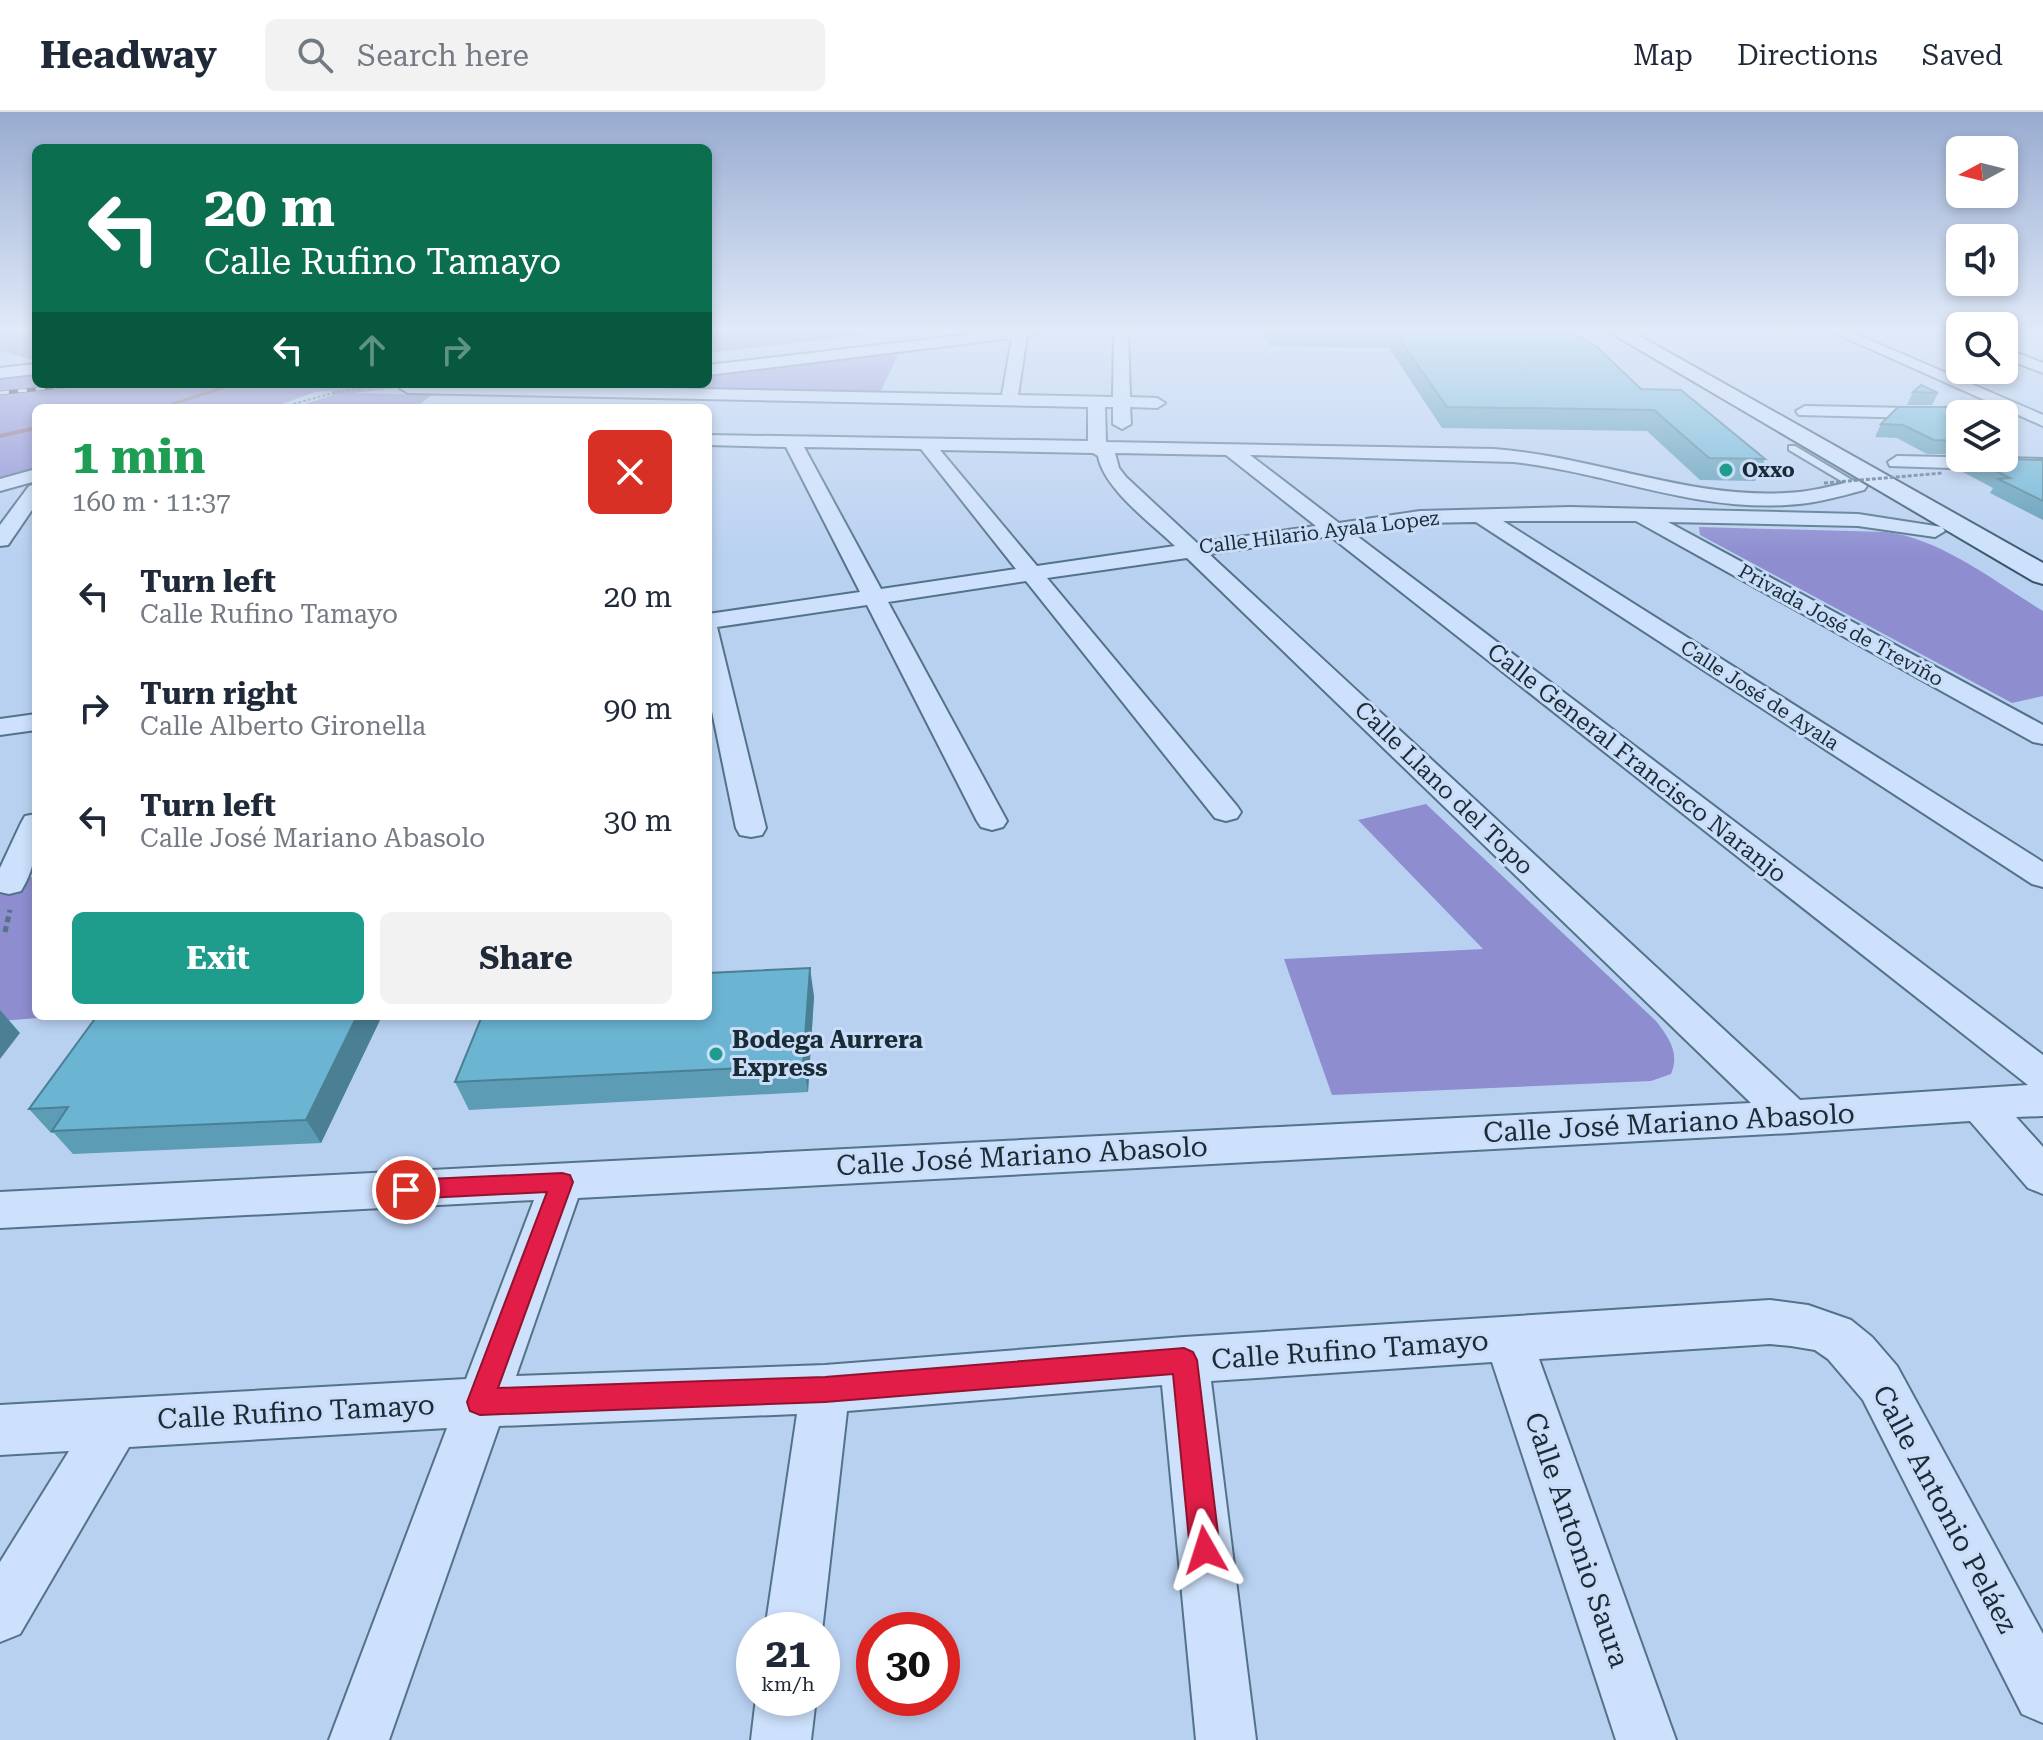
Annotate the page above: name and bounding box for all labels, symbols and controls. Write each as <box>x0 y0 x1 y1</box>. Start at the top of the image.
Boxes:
search box <box>265 19 825 91</box>
text: Headway <box>40 33 217 77</box>
icon: search <box>293 33 337 77</box>
text: Search here <box>357 38 529 73</box>
text: Map <box>1633 39 1693 72</box>
text: Directions <box>1737 39 1878 72</box>
text: Saved <box>1922 39 2003 72</box>
north arrow <box>1946 136 2018 208</box>
map controls <box>1946 136 2018 472</box>
text: 20 m <box>204 174 335 240</box>
icon: left <box>72 176 176 280</box>
button: sound <box>1946 224 2018 296</box>
text: Calle Rufino Tamayo <box>204 241 561 283</box>
button: search <box>1946 312 2018 384</box>
icon: left <box>266 328 310 372</box>
icon: ahead <box>350 328 394 372</box>
icon: right <box>434 328 478 372</box>
button: layers <box>1946 400 2018 472</box>
text: 1 min <box>72 429 205 485</box>
button: close <box>588 430 672 514</box>
place label: Oxxo <box>1742 458 1795 482</box>
marker: Oxxo <box>1717 461 1735 479</box>
text: 160 m · 11:37 <box>72 487 231 517</box>
street label: Calle Hilario Ayala Lopez <box>1198 505 1440 559</box>
street label: Privada José de Treviño <box>1734 559 1948 691</box>
text: Turn left <box>140 564 276 599</box>
icon: left <box>72 574 116 618</box>
text: 20 m <box>603 579 672 614</box>
text: Calle Rufino Tamayo <box>140 599 398 629</box>
street label: Calle José de Ayala <box>1676 635 1844 755</box>
street label: Calle General Francisco Naranjo <box>1482 637 1792 889</box>
text: Turn right <box>140 676 297 711</box>
icon: right <box>72 686 116 730</box>
text: 90 m <box>603 691 672 726</box>
street label: Calle Llano del Topo <box>1349 695 1539 881</box>
text: Calle Alberto Gironella <box>140 711 426 741</box>
text: Turn left <box>140 788 276 823</box>
icon: left <box>72 798 116 842</box>
text: 30 m <box>603 803 672 838</box>
text: Calle José Mariano Abasolo <box>140 823 485 853</box>
button: Exit <box>72 912 364 1004</box>
button: Share <box>380 912 672 1004</box>
place label: Bodega Aurrera Express <box>732 1026 923 1082</box>
marker: Bodega Aurrera Express <box>707 1045 725 1063</box>
street label: Calle José Mariano Abasolo <box>1482 1097 1856 1149</box>
street label: Calle José Mariano Abasolo <box>835 1130 1209 1182</box>
pin <box>372 1156 440 1224</box>
icon: arrive <box>384 1168 428 1212</box>
street label: Calle Rufino Tamayo <box>1210 1324 1490 1376</box>
street label: Calle Antonio Peláez <box>1866 1380 2024 1638</box>
street label: Calle Rufino Tamayo <box>156 1388 436 1436</box>
street label: Calle Antonio Saura <box>1518 1408 1636 1672</box>
position arrow <box>1163 1508 1247 1592</box>
speed limit sign: 30 <box>856 1612 960 1716</box>
text: 21 <box>766 1630 810 1677</box>
text: km/h <box>761 1672 815 1696</box>

